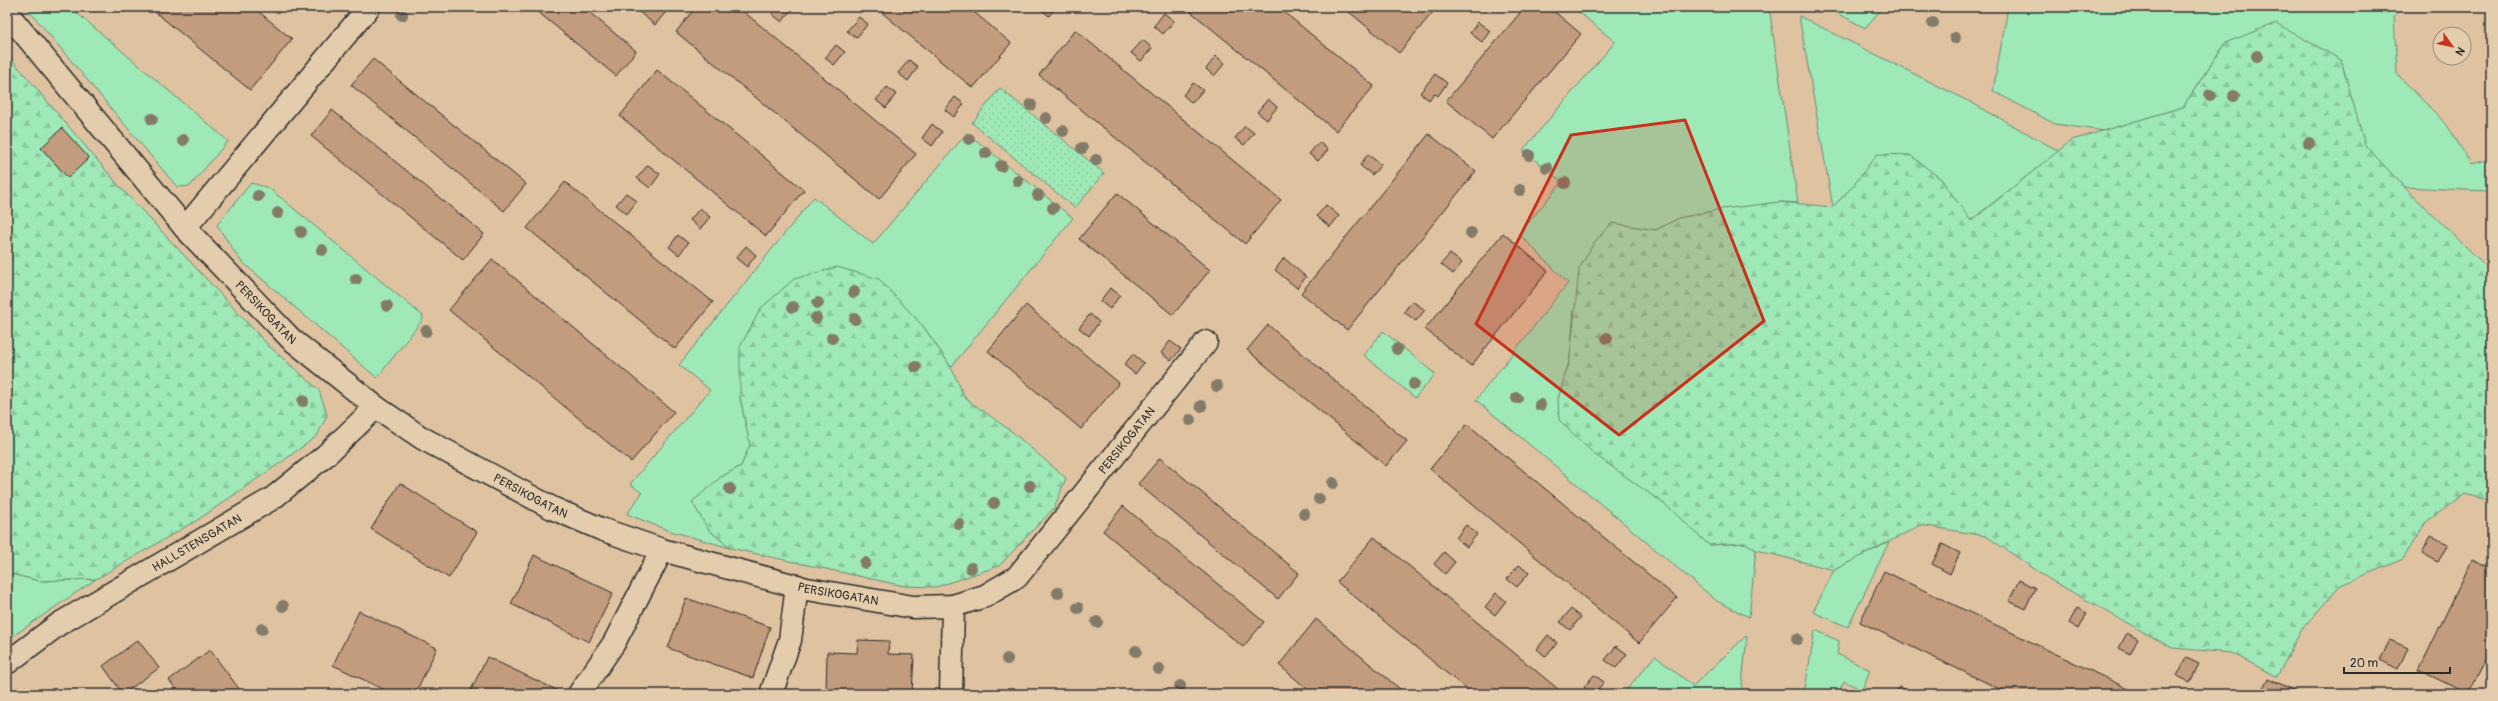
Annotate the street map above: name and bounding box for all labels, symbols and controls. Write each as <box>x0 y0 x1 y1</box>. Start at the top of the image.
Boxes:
north arrow <box>2432 26 2472 66</box>
text: N <box>2452 45 2467 58</box>
street label: PERSIKOGATAN <box>232 278 299 348</box>
street label: PERSIKOGATAN <box>1096 404 1159 478</box>
street label: PERSIKOGATAN <box>490 471 570 522</box>
street label: HALLSTENSGATAN <box>150 511 245 575</box>
street label: PERSIKOGATAN <box>796 580 880 609</box>
scale bar <box>2344 649 2450 675</box>
text: 20 m <box>2350 656 2379 671</box>

